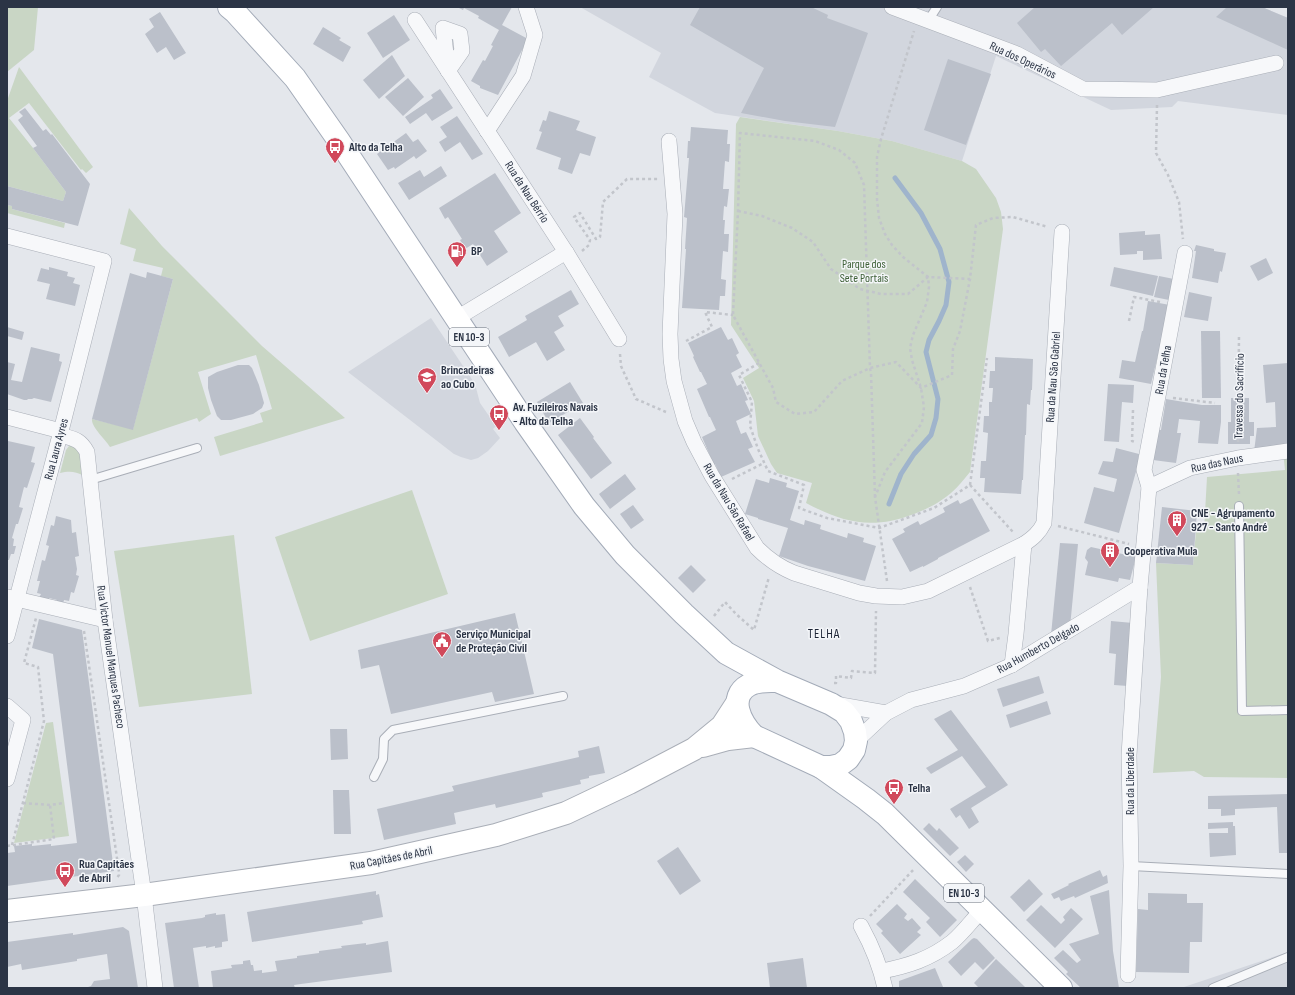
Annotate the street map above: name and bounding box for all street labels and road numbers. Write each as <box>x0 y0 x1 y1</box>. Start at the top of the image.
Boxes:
street label: Rua dos Operários <box>987 38 1059 82</box>
street label: Rua da Nau Bérrio <box>501 159 552 226</box>
road number: EN 10-3 <box>449 328 489 346</box>
street label: Rua da Nau São Gabriel <box>1043 331 1064 423</box>
street label: Rua da Telha <box>1152 344 1175 396</box>
street label: Travessa do Sacrifício <box>1231 353 1248 439</box>
street label: Rua Laura Ayres <box>41 417 72 481</box>
street label: Rua das Naus <box>1190 451 1245 476</box>
street label: Rua da Nau São Rafael <box>699 461 758 544</box>
street label: Rua Victor Manuel Marques Pacheco <box>93 585 128 730</box>
street label: Rua Humberto Delgado <box>994 620 1082 677</box>
street label: Rua da Liberdade <box>1123 747 1138 815</box>
street label: Rua Capitães de Abril <box>349 843 434 874</box>
road number: EN 10-3 <box>944 884 984 902</box>

